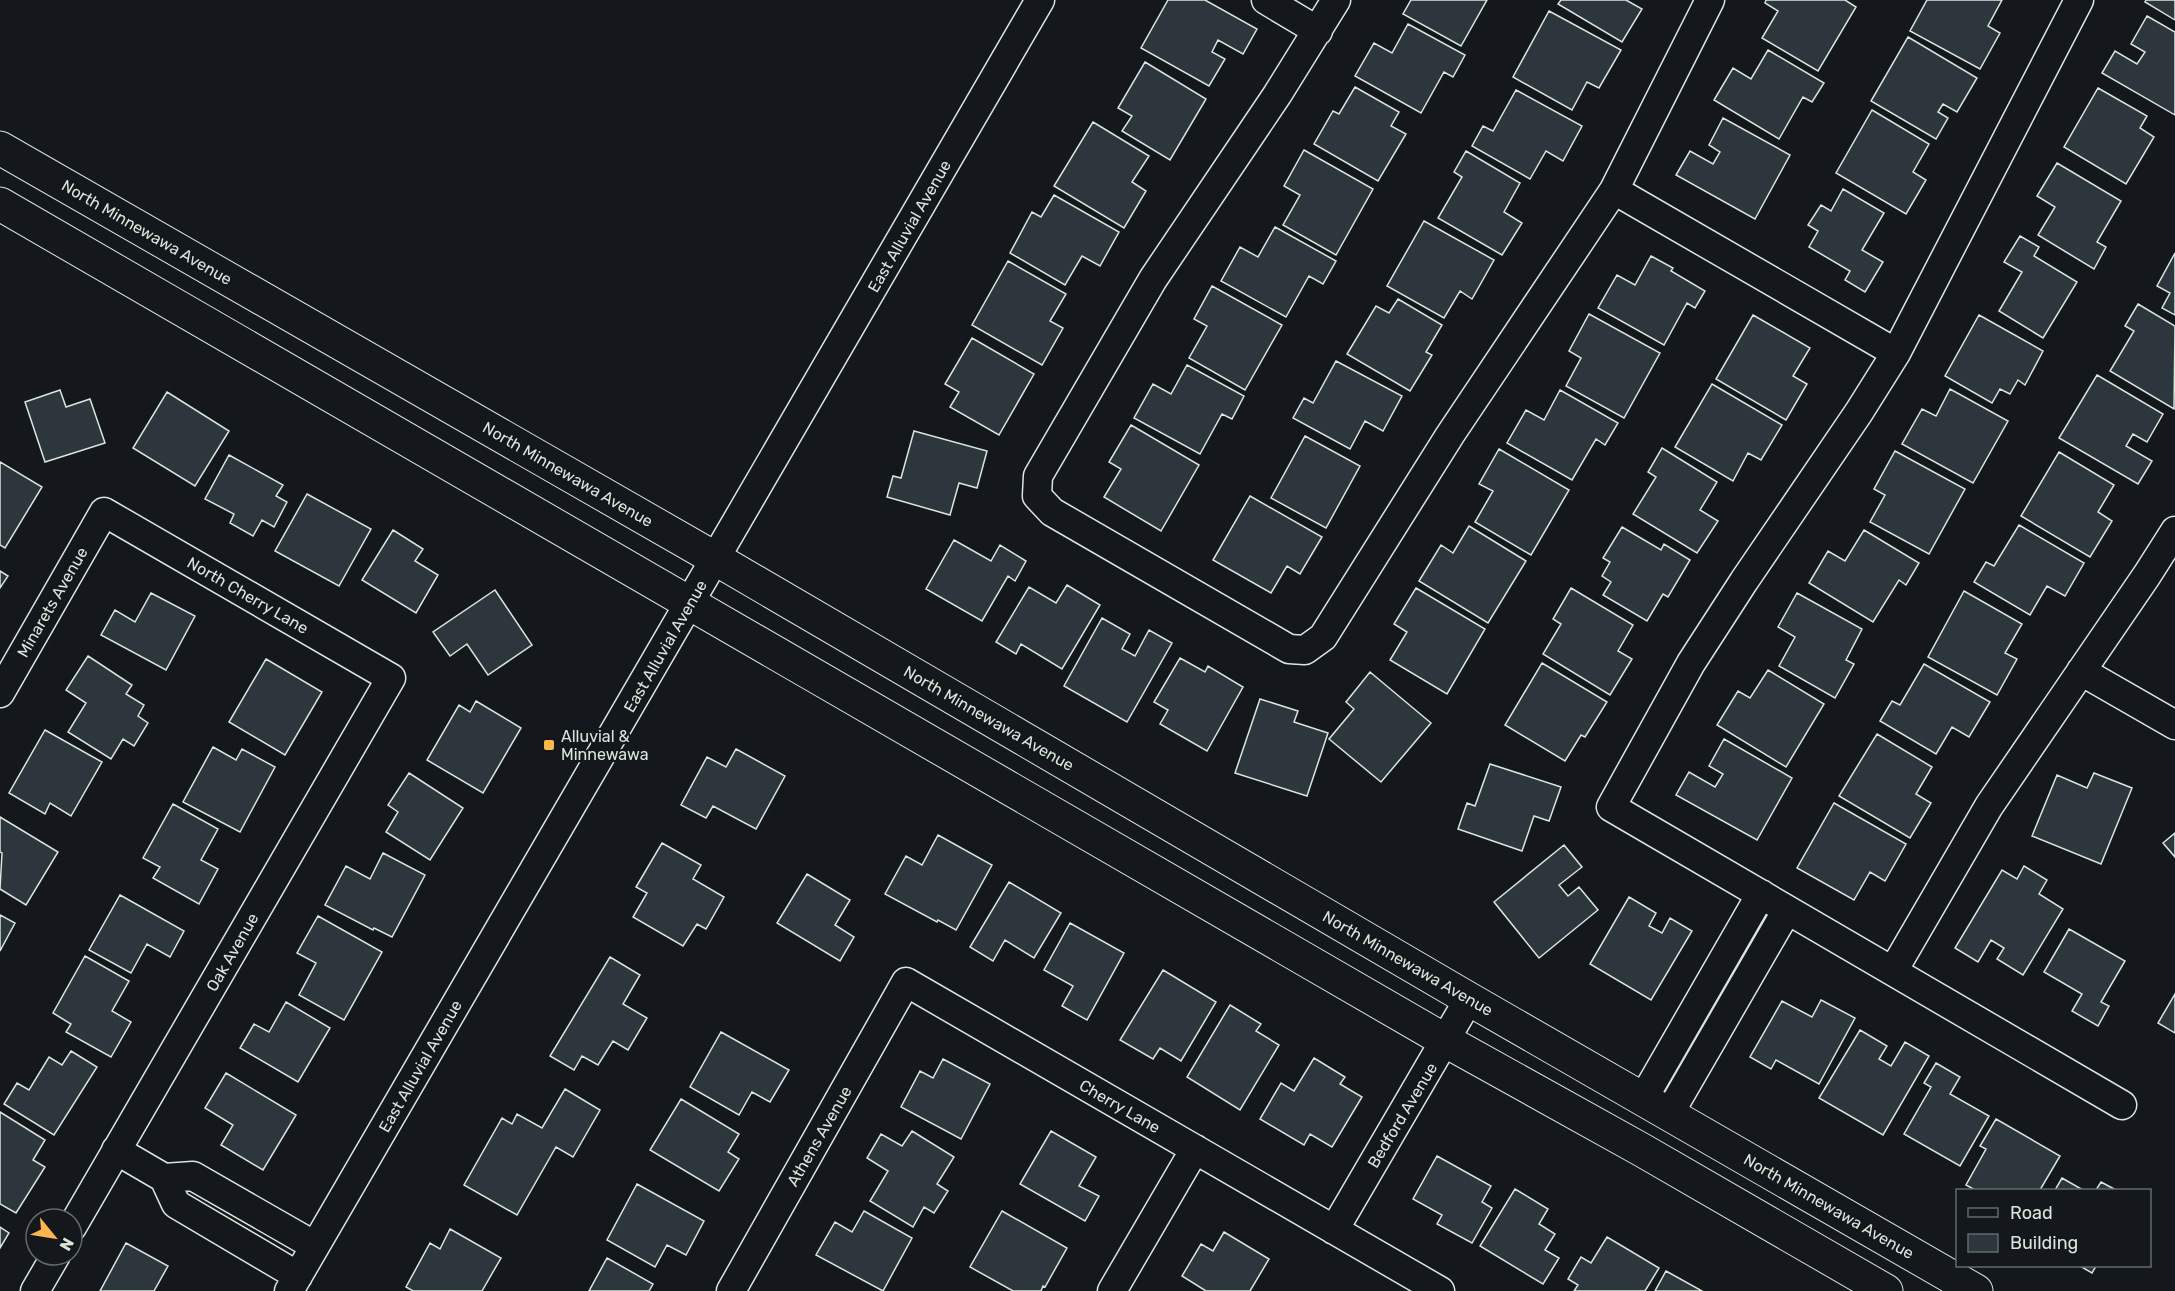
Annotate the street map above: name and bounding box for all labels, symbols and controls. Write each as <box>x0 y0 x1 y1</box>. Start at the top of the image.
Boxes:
street label: East Alluvial Avenue <box>864 157 955 296</box>
street label: North Minnewawa Avenue <box>58 176 235 289</box>
street label: North Minnewawa Avenue <box>479 418 656 531</box>
street label: Minarets Avenue <box>13 544 92 661</box>
street label: North Cherry Lane <box>184 553 312 638</box>
street label: East Alluvial Avenue <box>620 577 711 716</box>
street label: North Minnewawa Avenue <box>900 662 1077 775</box>
place label: Alluvial & Minnewawa <box>561 727 649 764</box>
marker: Alluvial & Minnewawa <box>542 738 556 752</box>
street label: North Minnewawa Avenue <box>1319 907 1496 1020</box>
street label: Oak Avenue <box>202 910 263 995</box>
street label: East Alluvial Avenue <box>375 997 466 1136</box>
street label: Bedford Avenue <box>1364 1059 1441 1171</box>
street label: Cherry Lane <box>1076 1076 1164 1137</box>
street label: Athens Avenue <box>783 1083 856 1190</box>
street label: North Minnewawa Avenue <box>1740 1150 1917 1263</box>
legend <box>1956 1189 2151 1267</box>
text: Road <box>2010 1202 2053 1224</box>
north arrow <box>24 1207 84 1267</box>
text: Building <box>2010 1232 2078 1254</box>
text: N <box>55 1235 78 1254</box>

